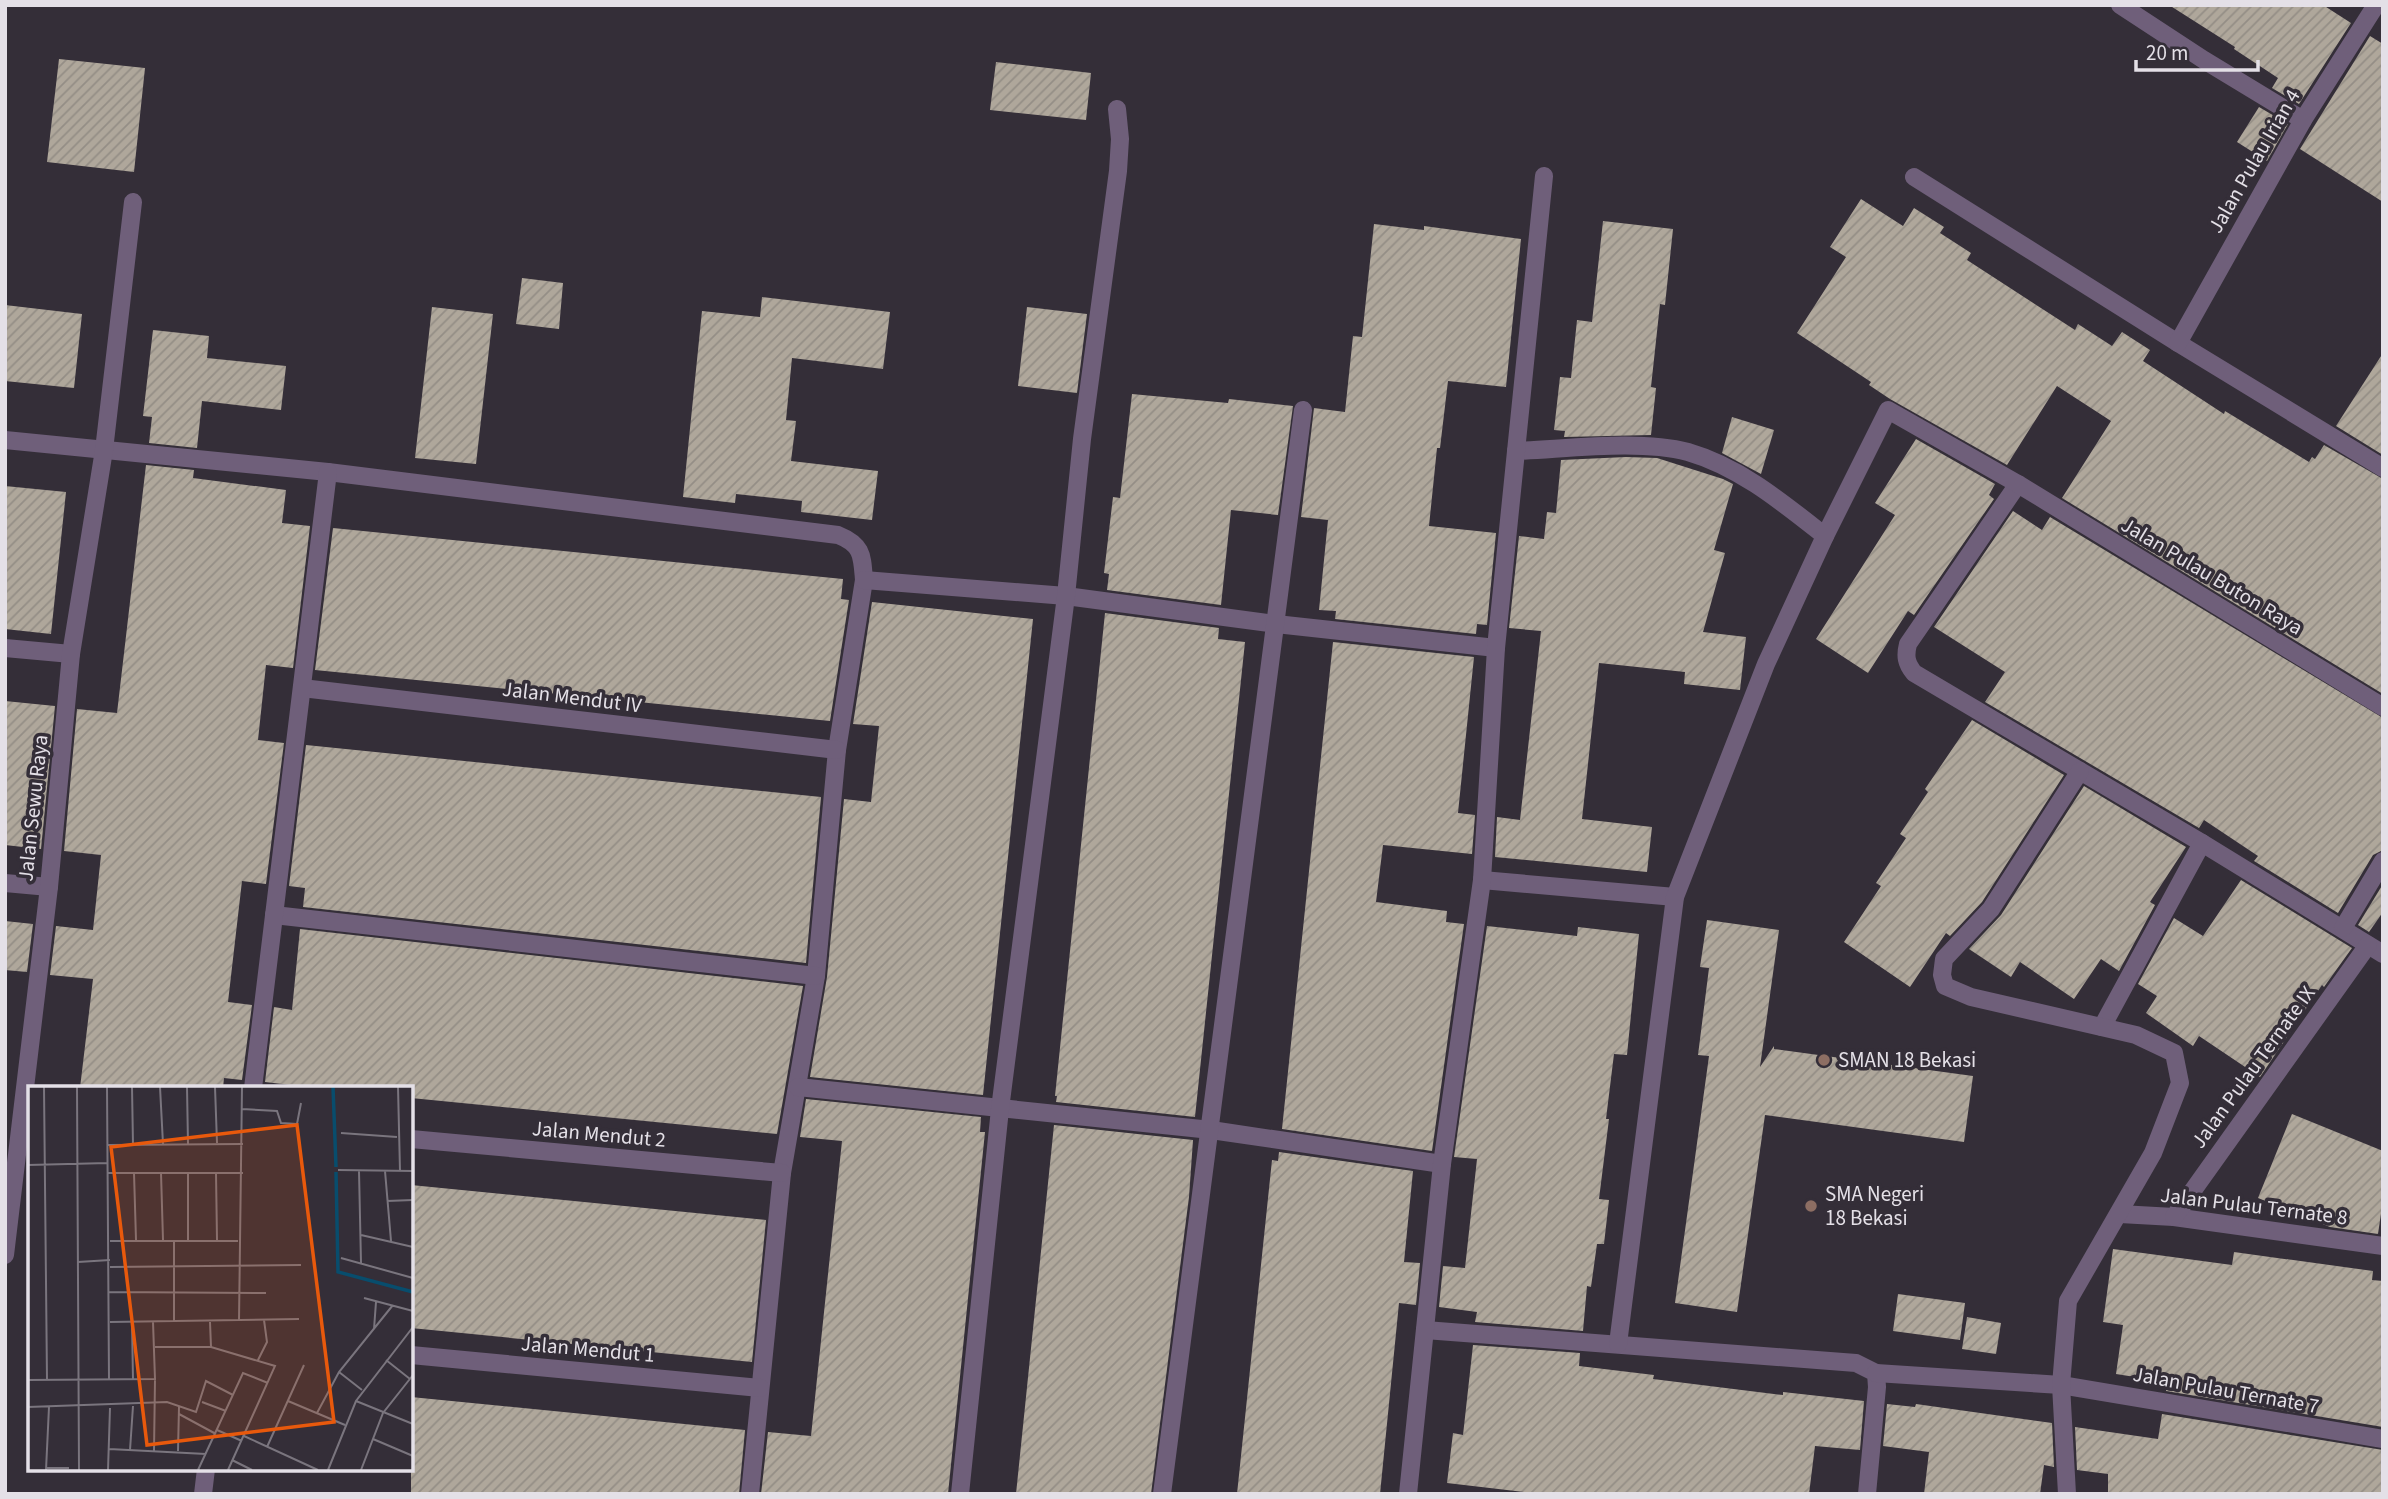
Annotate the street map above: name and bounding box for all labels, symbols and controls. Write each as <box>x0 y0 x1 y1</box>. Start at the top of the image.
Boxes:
scale bar <box>2136 28 2258 72</box>
text: 20 m <box>2146 38 2188 68</box>
street label: Jalan Pulau Irian 4 <box>2201 83 2307 239</box>
street label: Jalan Pulau Buton Raya <box>2115 510 2309 642</box>
street label: Jalan Mendut IV <box>501 674 644 720</box>
street label: Jalan Sewu Raya <box>10 733 56 883</box>
street label: Jalan Pulau Ternate IX <box>2184 979 2322 1154</box>
place label: SMAN 18 Bekasi <box>1838 1045 1976 1075</box>
marker: SMAN 18 Bekasi <box>1816 1052 1832 1068</box>
inset map <box>28 1086 413 1471</box>
street label: Jalan Mendut 2 <box>531 1113 667 1155</box>
place label: SMA Negeri 18 Bekasi <box>1825 1179 1924 1233</box>
street label: Jalan Pulau Ternate 8 <box>2159 1180 2349 1232</box>
marker: SMA Negeri 18 Bekasi <box>1803 1198 1819 1214</box>
street label: Jalan Mendut 1 <box>520 1328 656 1370</box>
street label: Jalan Pulau Ternate 7 <box>2131 1359 2321 1421</box>

